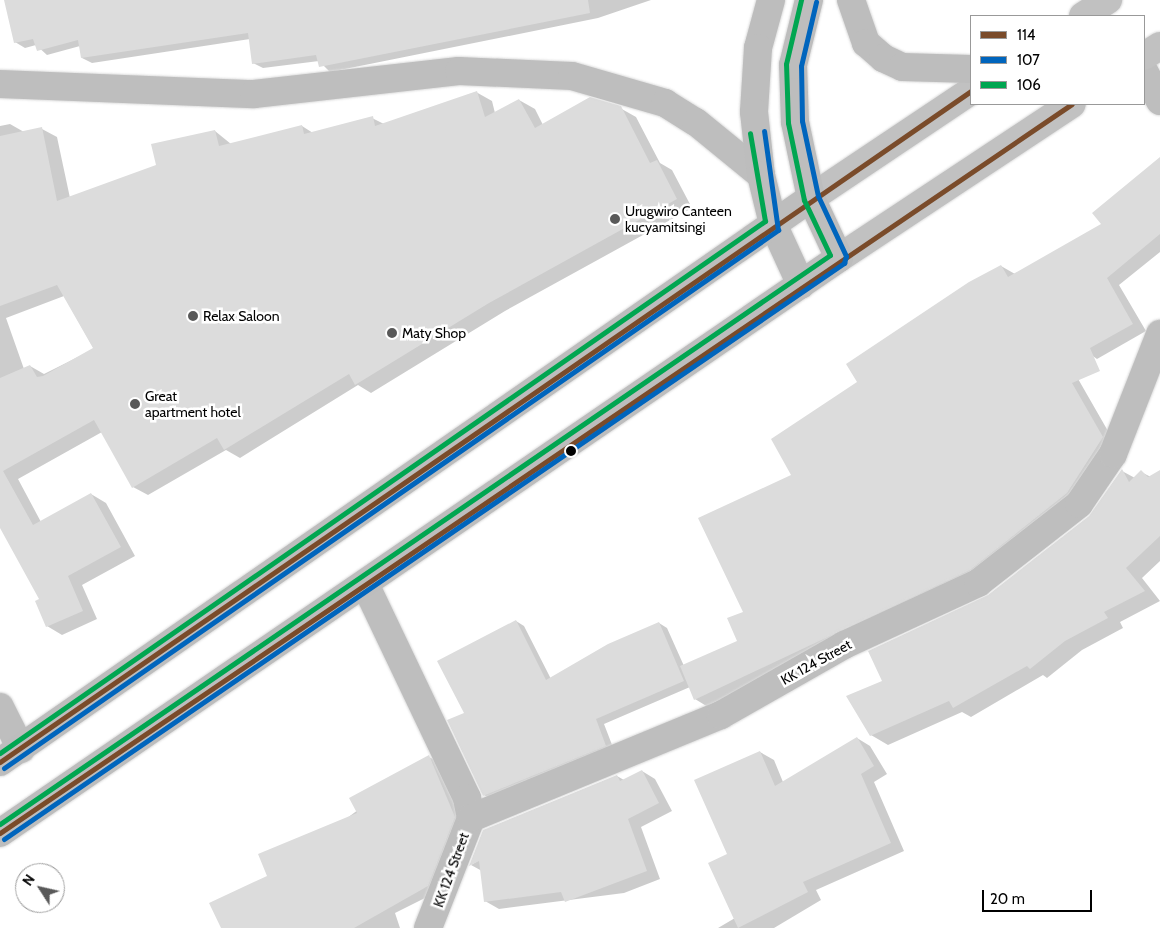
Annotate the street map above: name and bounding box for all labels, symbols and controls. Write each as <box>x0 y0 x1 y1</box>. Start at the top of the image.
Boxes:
legend <box>970 15 1145 105</box>
text: 114 <box>1017 26 1035 44</box>
text: 107 <box>1017 51 1040 69</box>
text: 106 <box>1017 76 1041 94</box>
place label: Urugwiro Canteen kucyamitsingi <box>625 203 732 236</box>
marker: Urugwiro Canteen kucyamitsingi <box>609 213 621 225</box>
place label: Relax Saloon <box>203 308 280 324</box>
marker: Relax Saloon <box>187 310 199 322</box>
place label: Maty Shop <box>402 325 466 341</box>
marker: Maty Shop <box>386 327 398 339</box>
place label: Great apartment hotel <box>145 388 241 421</box>
marker: Great apartment hotel <box>129 398 141 410</box>
unlabelled marker <box>566 446 576 456</box>
street label: KK 124 Street <box>778 636 854 688</box>
street label: KK 124 Street <box>430 830 472 910</box>
north arrow <box>15 863 65 913</box>
text: N <box>18 871 39 889</box>
scale bar <box>985 880 1095 912</box>
text: 20 m <box>990 890 1025 908</box>

